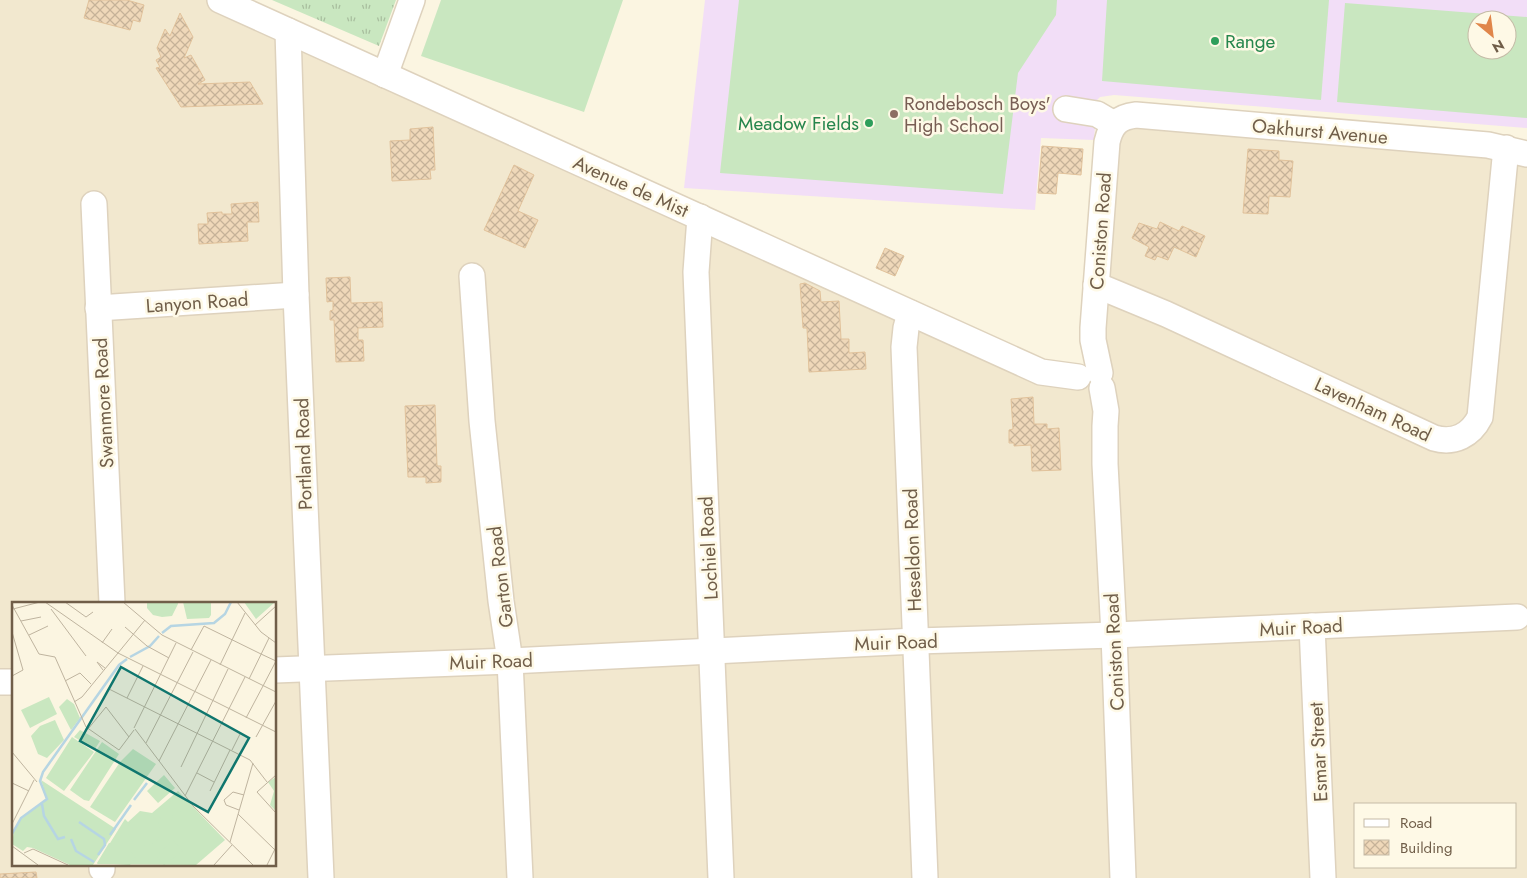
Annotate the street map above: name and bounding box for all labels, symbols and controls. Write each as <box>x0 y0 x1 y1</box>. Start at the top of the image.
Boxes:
north arrow <box>1467 10 1517 60</box>
place label: Range <box>1225 28 1276 55</box>
marker: Range <box>1209 35 1221 47</box>
text: N <box>1489 35 1508 58</box>
place label: Rondebosch Boys' High School <box>904 90 1051 139</box>
marker: Rondebosch Boys' High School <box>888 108 900 120</box>
place label: Meadow Fields <box>738 110 859 137</box>
street label: Oakhurst Avenue <box>1251 112 1389 151</box>
marker: Meadow Fields <box>863 117 875 129</box>
street label: Avenue de Mist <box>569 149 693 224</box>
street label: Coniston Road <box>1083 171 1118 291</box>
street label: Lanyon Road <box>145 285 249 320</box>
street label: Swanmore Road <box>87 337 120 469</box>
street label: Lavenham Road <box>1310 371 1436 448</box>
street label: Portland Road <box>288 397 319 511</box>
street label: Heseldon Road <box>897 488 928 612</box>
street label: Lochiel Road <box>692 495 725 600</box>
street label: Garton Road <box>481 525 520 629</box>
street label: Coniston Road <box>1098 593 1131 711</box>
inset map <box>12 602 276 866</box>
street label: Muir Road <box>1259 612 1343 643</box>
street label: Muir Road <box>854 628 938 657</box>
street label: Muir Road <box>449 647 533 676</box>
street label: Esmar Street <box>1302 701 1335 802</box>
legend <box>1354 803 1517 868</box>
text: Road <box>1400 812 1432 834</box>
text: Building <box>1400 837 1452 859</box>

